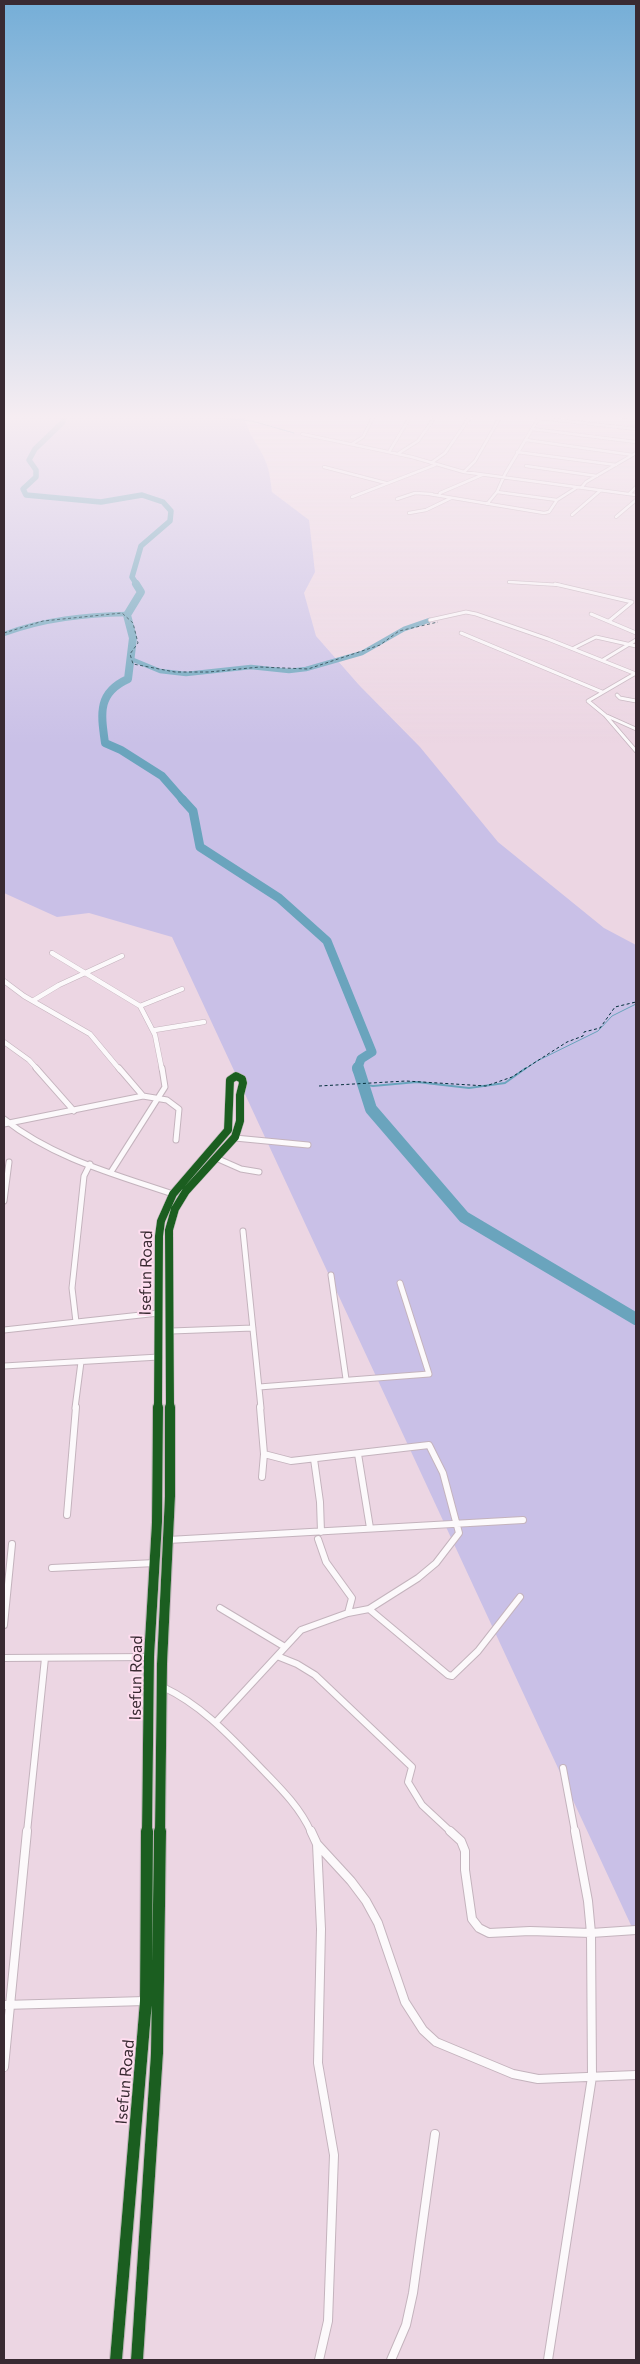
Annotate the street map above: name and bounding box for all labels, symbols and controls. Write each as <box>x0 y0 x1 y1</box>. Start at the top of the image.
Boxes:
street label: Isefun Road <box>136 1230 156 1316</box>
street label: Isefun Road <box>126 1635 146 1721</box>
street label: Isefun Road <box>112 2039 138 2125</box>

